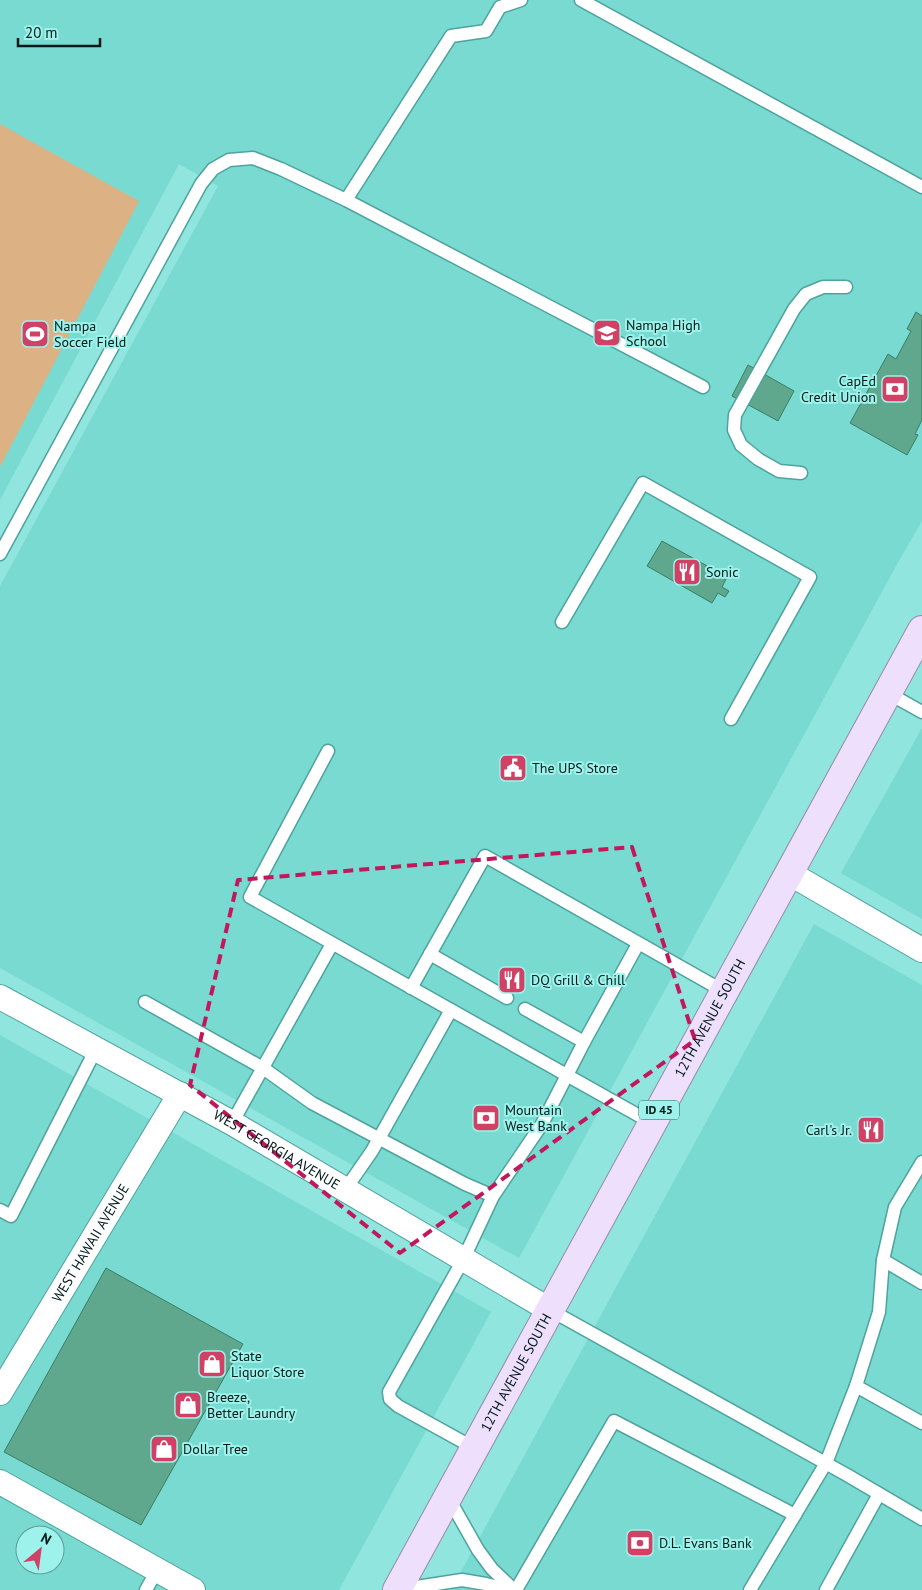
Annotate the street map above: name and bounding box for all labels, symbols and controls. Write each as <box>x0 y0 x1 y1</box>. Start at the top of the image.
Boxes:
scale bar <box>18 15 100 47</box>
text: 20 m <box>25 23 58 42</box>
place label: Nampa High School <box>626 316 700 350</box>
place label: Nampa Soccer Field <box>54 317 126 351</box>
school or university icon: Nampa High School <box>592 318 622 348</box>
sports icon: Nampa Soccer Field <box>20 319 50 349</box>
place label: CapEd Credit Union <box>801 372 876 406</box>
bank icon: CapEd Credit Union <box>880 374 910 404</box>
restaurant icon: Sonic <box>672 557 702 587</box>
place label: Sonic <box>706 563 739 581</box>
public building icon: The UPS Store <box>498 753 528 783</box>
place label: The UPS Store <box>532 759 618 777</box>
street label: 12TH AVENUE SOUTH <box>670 956 749 1080</box>
restaurant icon: DQ Grill & Chill <box>497 965 527 995</box>
place label: DQ Grill & Chill <box>531 971 625 989</box>
road number: ID 45 <box>639 1100 679 1120</box>
place label: Mountain West Bank <box>505 1101 567 1135</box>
bank icon: Mountain West Bank <box>471 1103 501 1133</box>
street label: WEST GEORGIA AVENUE <box>210 1106 343 1194</box>
restaurant icon: Carl's Jr. <box>856 1115 886 1145</box>
place label: Carl's Jr. <box>806 1121 852 1139</box>
street label: WEST HAWAII AVENUE <box>48 1181 133 1305</box>
street label: 12TH AVENUE SOUTH <box>476 1310 556 1435</box>
place label: State Liquor Store <box>231 1347 304 1381</box>
shop icon: State Liquor Store <box>197 1349 227 1379</box>
place label: Breeze, Better Laundry <box>207 1388 296 1422</box>
shop icon: Breeze, Better Laundry <box>173 1390 203 1420</box>
shop icon: Dollar Tree <box>149 1434 179 1464</box>
place label: Dollar Tree <box>183 1440 248 1458</box>
north arrow <box>15 1525 65 1575</box>
bank icon: D.L. Evans Bank <box>625 1528 655 1558</box>
text: N <box>38 1529 55 1549</box>
place label: D.L. Evans Bank <box>659 1534 752 1552</box>

